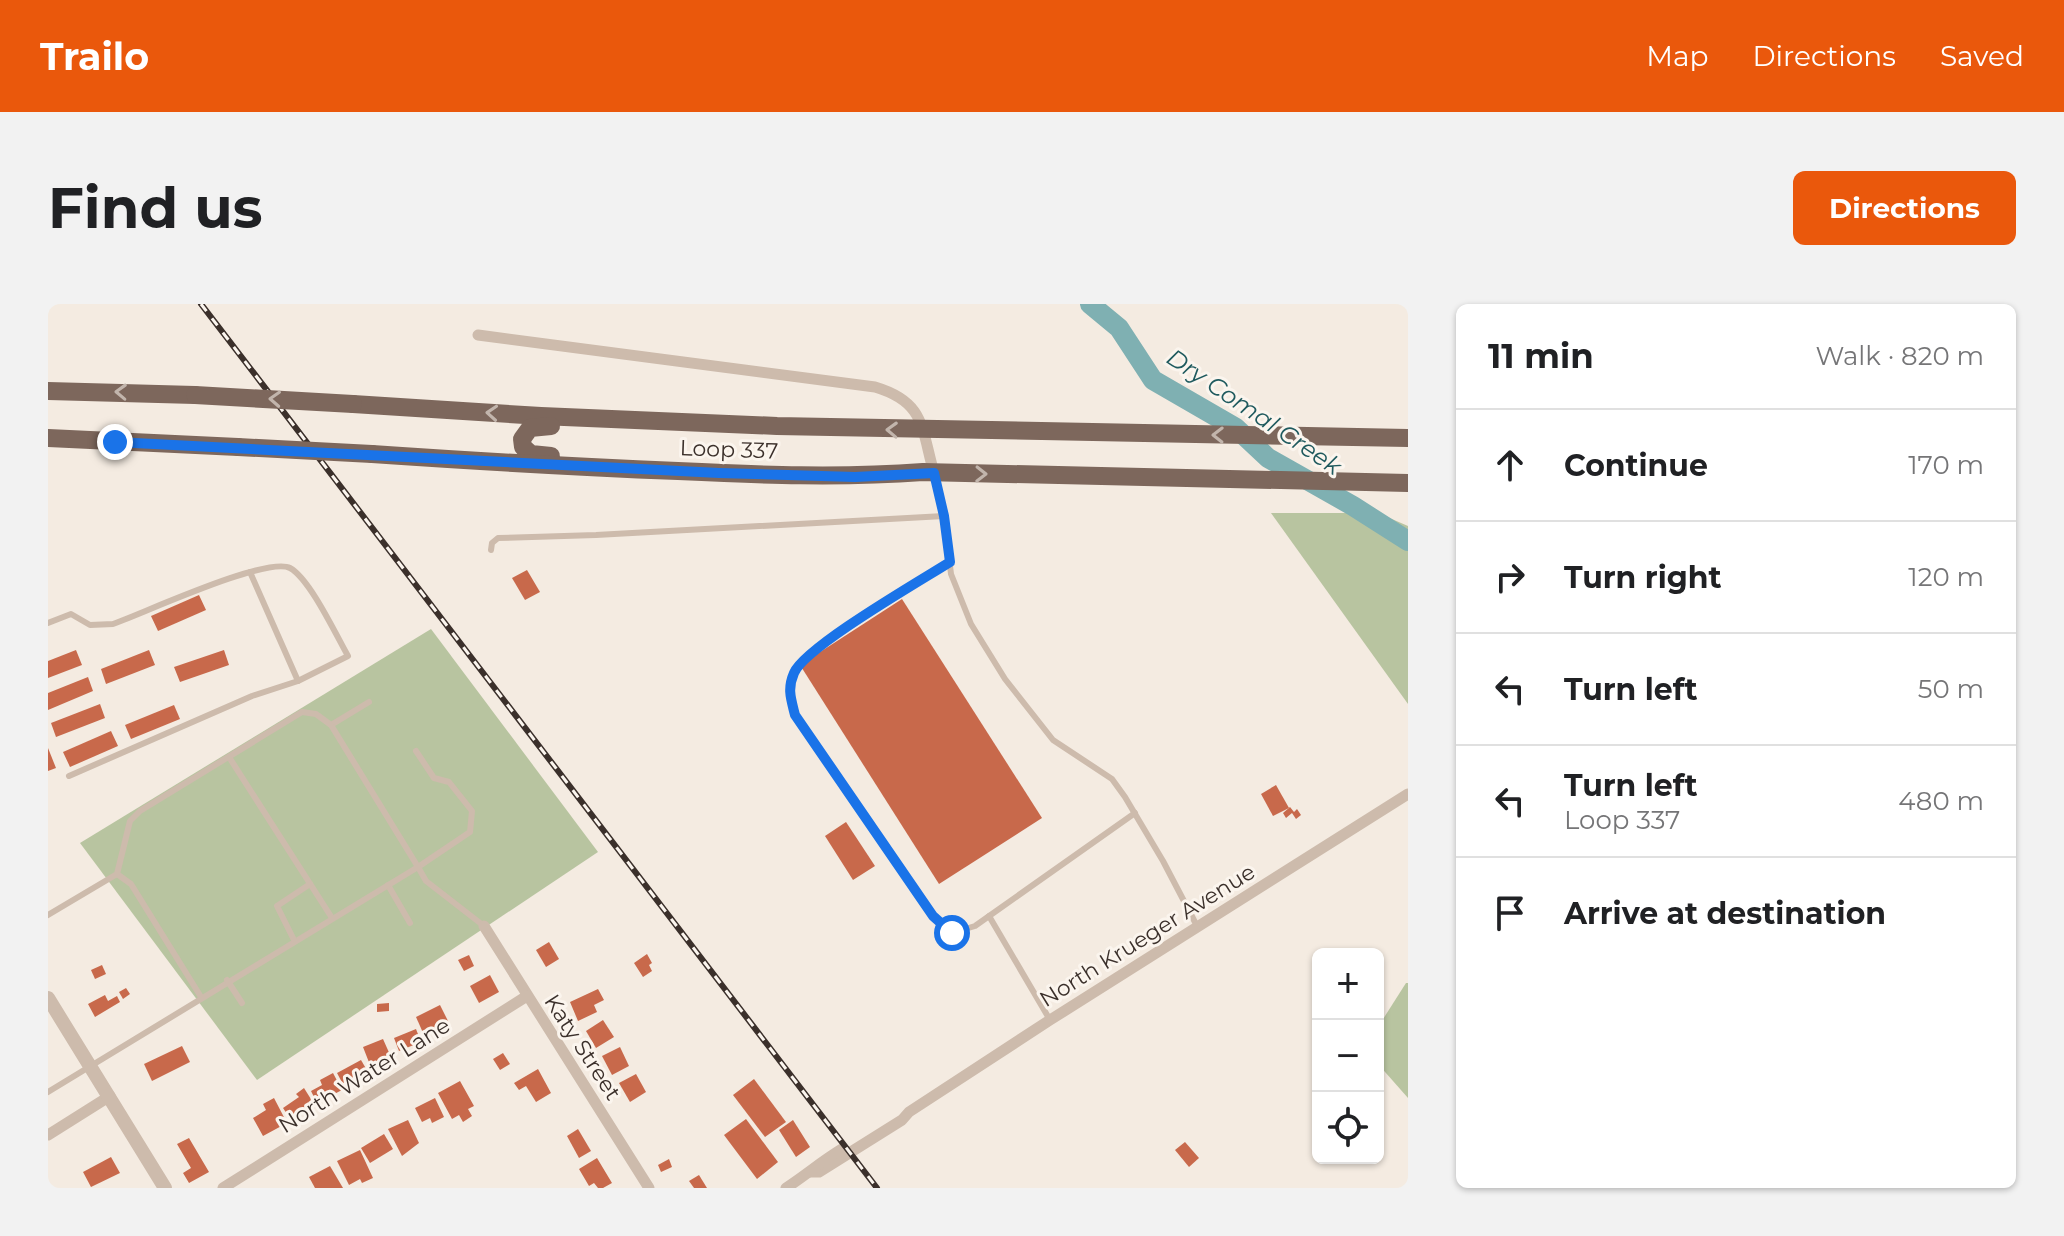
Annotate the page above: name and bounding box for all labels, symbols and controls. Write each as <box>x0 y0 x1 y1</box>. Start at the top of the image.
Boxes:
text: Trailo <box>40 33 149 80</box>
text: Map <box>1646 39 1708 73</box>
text: Directions <box>1752 39 1896 73</box>
text: Saved <box>1940 39 2024 73</box>
button: Directions <box>1793 171 2016 245</box>
text: Find us <box>48 174 262 242</box>
text: 11 min <box>1488 335 1594 377</box>
text: Walk · 820 m <box>1816 340 1984 372</box>
water label: Dry Comal Creek <box>1161 342 1349 482</box>
one-way arrow <box>114 383 127 400</box>
one-way arrow <box>268 391 281 408</box>
one-way arrow <box>485 405 498 422</box>
one-way arrow <box>885 421 898 438</box>
route end <box>97 424 133 460</box>
one-way arrow <box>1211 426 1224 444</box>
street label: Loop 337 <box>679 434 779 465</box>
icon: ahead <box>1488 443 1532 487</box>
text: Continue <box>1564 447 1708 484</box>
text: 170 m <box>1908 449 1984 481</box>
one-way arrow <box>975 465 988 482</box>
icon: right <box>1488 555 1532 599</box>
text: Turn right <box>1564 559 1721 596</box>
text: 120 m <box>1908 561 1984 593</box>
icon: left <box>1488 667 1532 711</box>
text: Turn left <box>1564 671 1697 708</box>
text: 50 m <box>1918 673 1984 705</box>
text: Turn left <box>1564 767 1697 804</box>
icon: left <box>1488 779 1532 823</box>
text: 480 m <box>1898 785 1984 817</box>
text: Loop 337 <box>1564 804 1680 836</box>
street label: North Krueger Avenue <box>1035 858 1260 1013</box>
icon: arrive <box>1488 891 1532 935</box>
text: Arrive at destination <box>1564 895 1886 932</box>
route start <box>934 915 970 951</box>
map controls <box>1312 948 1384 1164</box>
button: + <box>1312 948 1384 1020</box>
street label: Katy Street <box>538 989 627 1105</box>
street label: North Water Lane <box>274 1012 455 1139</box>
button: − <box>1312 1020 1384 1092</box>
button: locate <box>1312 1092 1384 1164</box>

